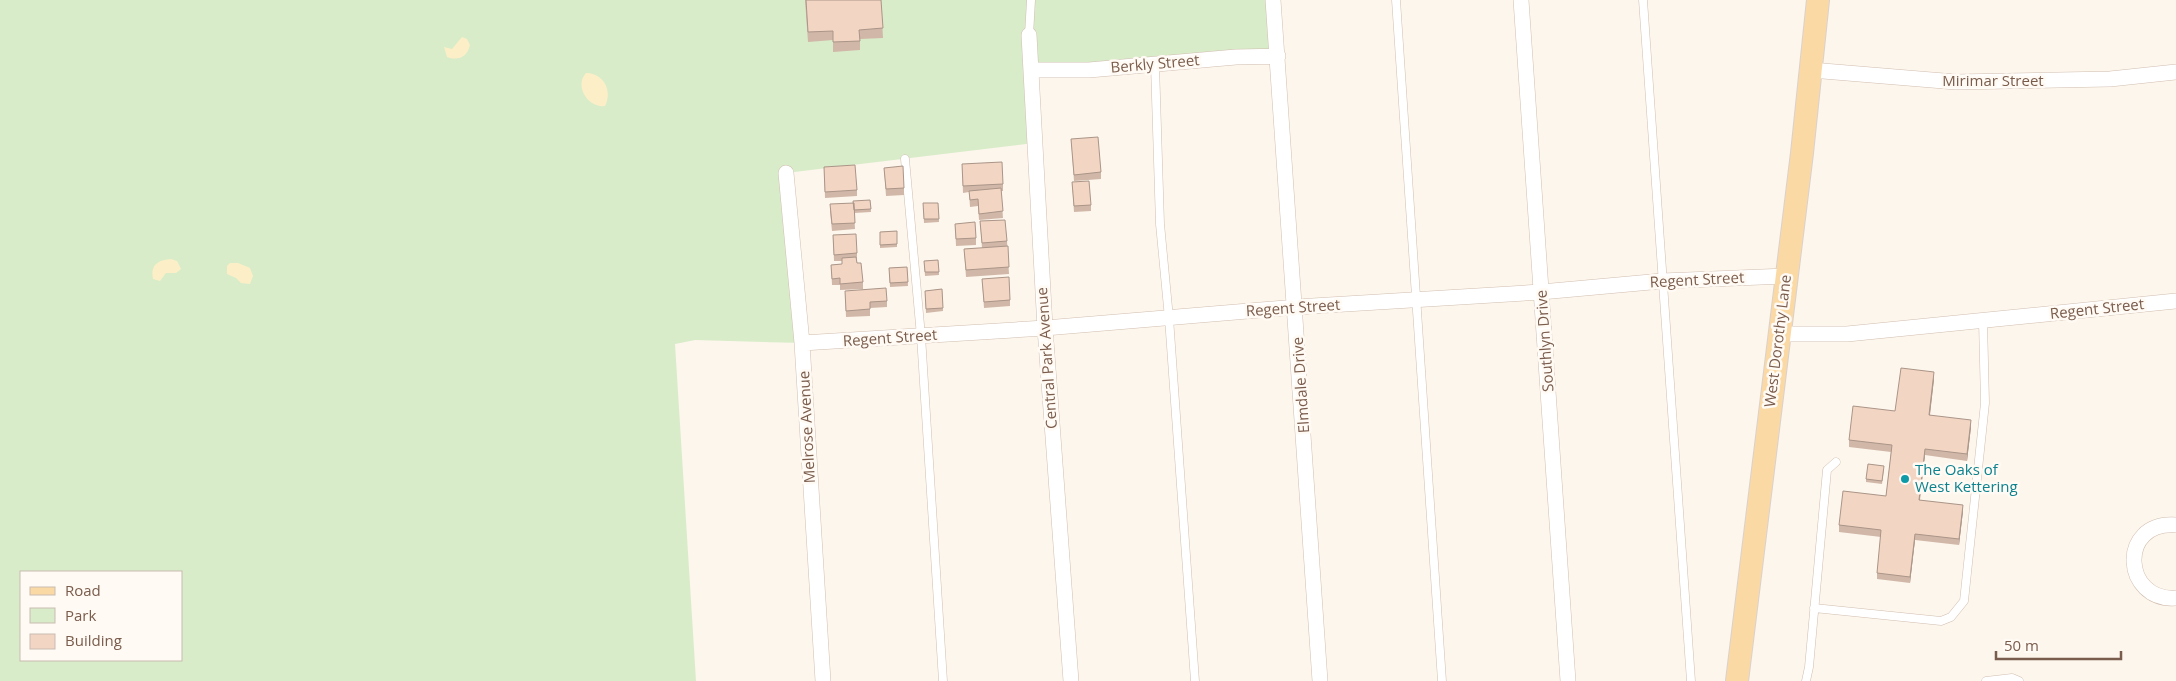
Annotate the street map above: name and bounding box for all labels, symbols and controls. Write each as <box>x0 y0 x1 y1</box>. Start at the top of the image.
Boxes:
street label: Berkly Street <box>1110 49 1200 77</box>
street label: Mirimar Street <box>1942 70 2044 90</box>
street label: Regent Street <box>1649 267 1745 291</box>
street label: West Dorothy Lane <box>1759 273 1795 408</box>
street label: Central Park Avenue <box>1031 287 1061 430</box>
street label: Southlyn Drive <box>1530 289 1558 393</box>
street label: Regent Street <box>2049 293 2145 323</box>
street label: Regent Street <box>1245 294 1341 320</box>
street label: Regent Street <box>842 324 938 350</box>
street label: Elmdale Drive <box>1287 336 1313 434</box>
street label: Melrose Avenue <box>793 370 819 484</box>
place label: The Oaks of West Kettering <box>1915 459 2018 496</box>
marker: The Oaks of West Kettering <box>1899 473 1911 485</box>
legend <box>20 571 182 661</box>
text: Road <box>65 580 101 600</box>
text: Park <box>65 605 96 625</box>
scale bar <box>1996 628 2121 660</box>
text: Building <box>65 630 122 650</box>
text: 50 m <box>2004 635 2039 655</box>

